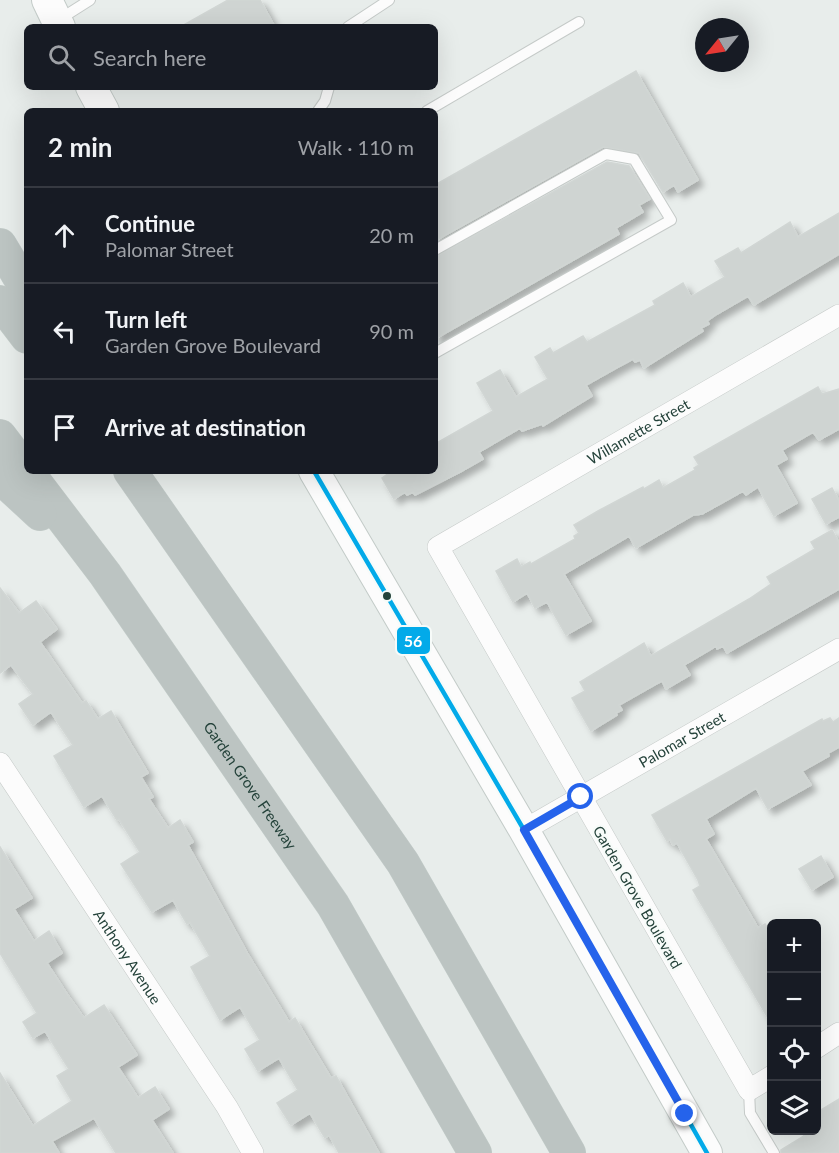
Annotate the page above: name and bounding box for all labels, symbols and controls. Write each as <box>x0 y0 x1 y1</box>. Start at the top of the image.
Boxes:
north arrow <box>695 18 749 72</box>
search box <box>24 24 438 90</box>
icon: search <box>45 41 78 74</box>
text: Search here <box>93 44 206 71</box>
text: 2 min <box>48 131 112 163</box>
text: Walk · 110 m <box>298 135 414 159</box>
text: Continue <box>105 210 195 237</box>
icon: ahead <box>48 219 81 252</box>
text: 20 m <box>369 223 414 247</box>
text: Palomar Street <box>105 237 234 261</box>
text: Turn left <box>105 306 187 333</box>
icon: left <box>48 315 81 348</box>
text: 90 m <box>369 319 414 343</box>
text: Garden Grove Boulevard <box>105 333 321 357</box>
street label: Willamette Street <box>584 394 693 468</box>
icon: arrive <box>48 411 81 444</box>
text: Arrive at destination <box>105 414 306 441</box>
unlabelled marker <box>381 590 393 602</box>
line badge: 56 <box>396 626 431 655</box>
text: 56 <box>404 631 422 650</box>
street label: Palomar Street <box>635 707 729 771</box>
street label: Garden Grove Freeway <box>200 718 301 853</box>
route start <box>567 783 593 809</box>
street label: Garden Grove Boulevard <box>590 822 686 972</box>
street label: Anthony Avenue <box>90 906 165 1007</box>
map controls <box>767 919 821 1135</box>
button: + <box>767 919 821 973</box>
button: − <box>767 973 821 1027</box>
button: locate <box>767 1027 821 1081</box>
button: layers <box>767 1081 821 1135</box>
route end <box>671 1100 697 1126</box>

